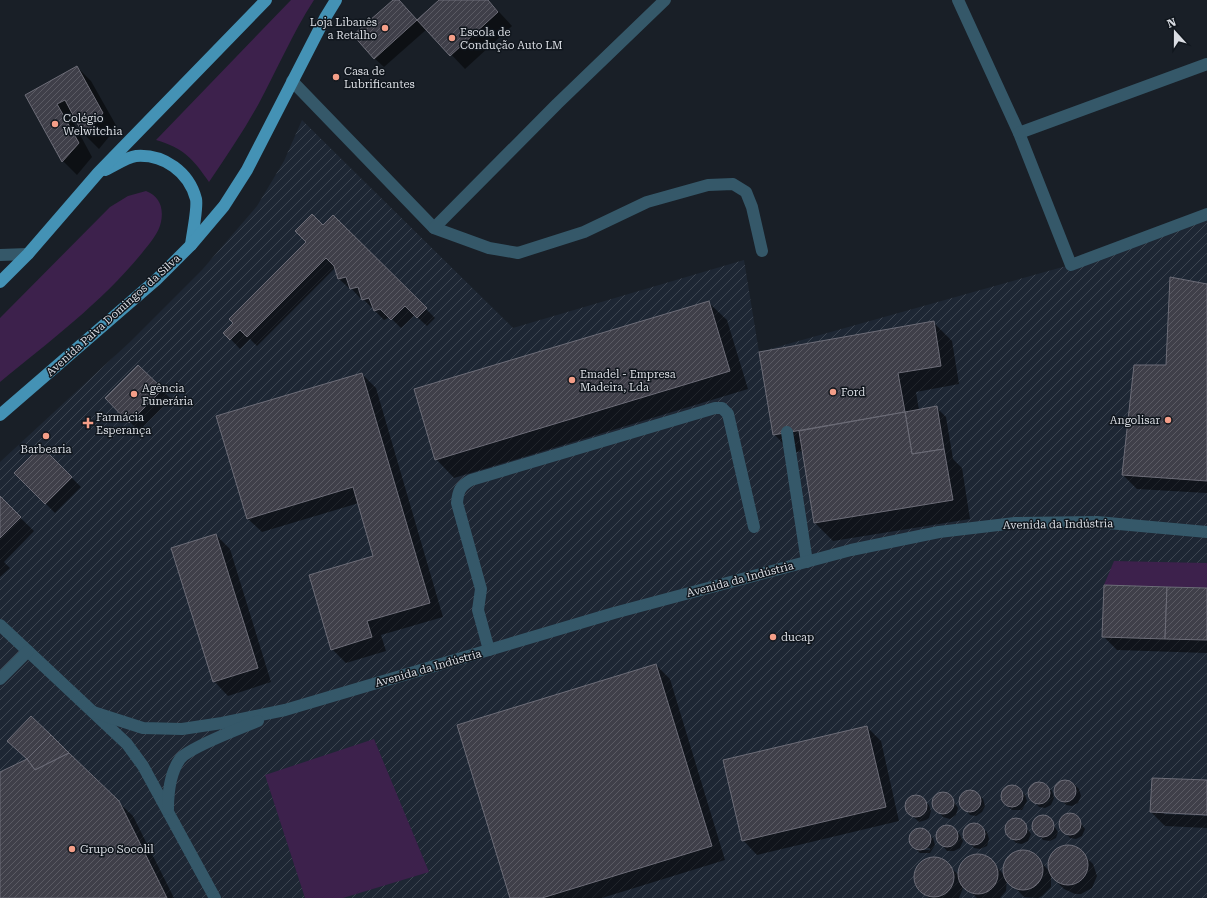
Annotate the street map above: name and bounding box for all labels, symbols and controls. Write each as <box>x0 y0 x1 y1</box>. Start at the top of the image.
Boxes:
north arrow <box>1155 12 1195 52</box>
text: N <box>1165 15 1178 31</box>
place label: Loja Libanês a Retalho <box>310 16 377 42</box>
marker: Loja Libanês a Retalho <box>380 23 390 33</box>
place label: Escola de Condução Auto LM <box>460 26 563 52</box>
marker: Escola de Condução Auto LM <box>447 33 457 43</box>
place label: Casa de Lubrificantes <box>344 65 415 91</box>
marker: Casa de Lubrificantes <box>331 72 341 82</box>
place label: Colégio Welwitchia <box>63 112 122 138</box>
marker: Colégio Welwitchia <box>50 119 60 129</box>
street label: Avenida Paiva Domingos da Silva <box>44 252 183 379</box>
place label: Emadel - Empresa Madeira, Lda <box>580 368 676 394</box>
marker: Emadel - Empresa Madeira, Lda <box>567 375 577 385</box>
place label: Agência Funerária <box>142 382 193 408</box>
place label: Ford <box>841 386 865 399</box>
marker: Ford <box>828 387 838 397</box>
marker: Agência Funerária <box>129 389 139 399</box>
place label: Farmácia Esperança <box>96 411 151 437</box>
place label: Angolisar <box>1110 414 1160 427</box>
marker: Angolisar <box>1163 415 1173 425</box>
marker: Farmácia Esperança <box>83 418 93 428</box>
marker: Barbearia <box>41 431 51 441</box>
place label: Barbearia <box>21 443 71 456</box>
street label: Avenida da Indústria <box>1003 517 1113 532</box>
street label: Avenida da Indústria <box>685 559 795 600</box>
place label: ducap <box>781 631 814 644</box>
marker: ducap <box>768 632 778 642</box>
street label: Avenida da Indústria <box>373 647 483 690</box>
place label: Grupo Socolil <box>80 843 154 856</box>
marker: Grupo Socolil <box>67 844 77 854</box>

